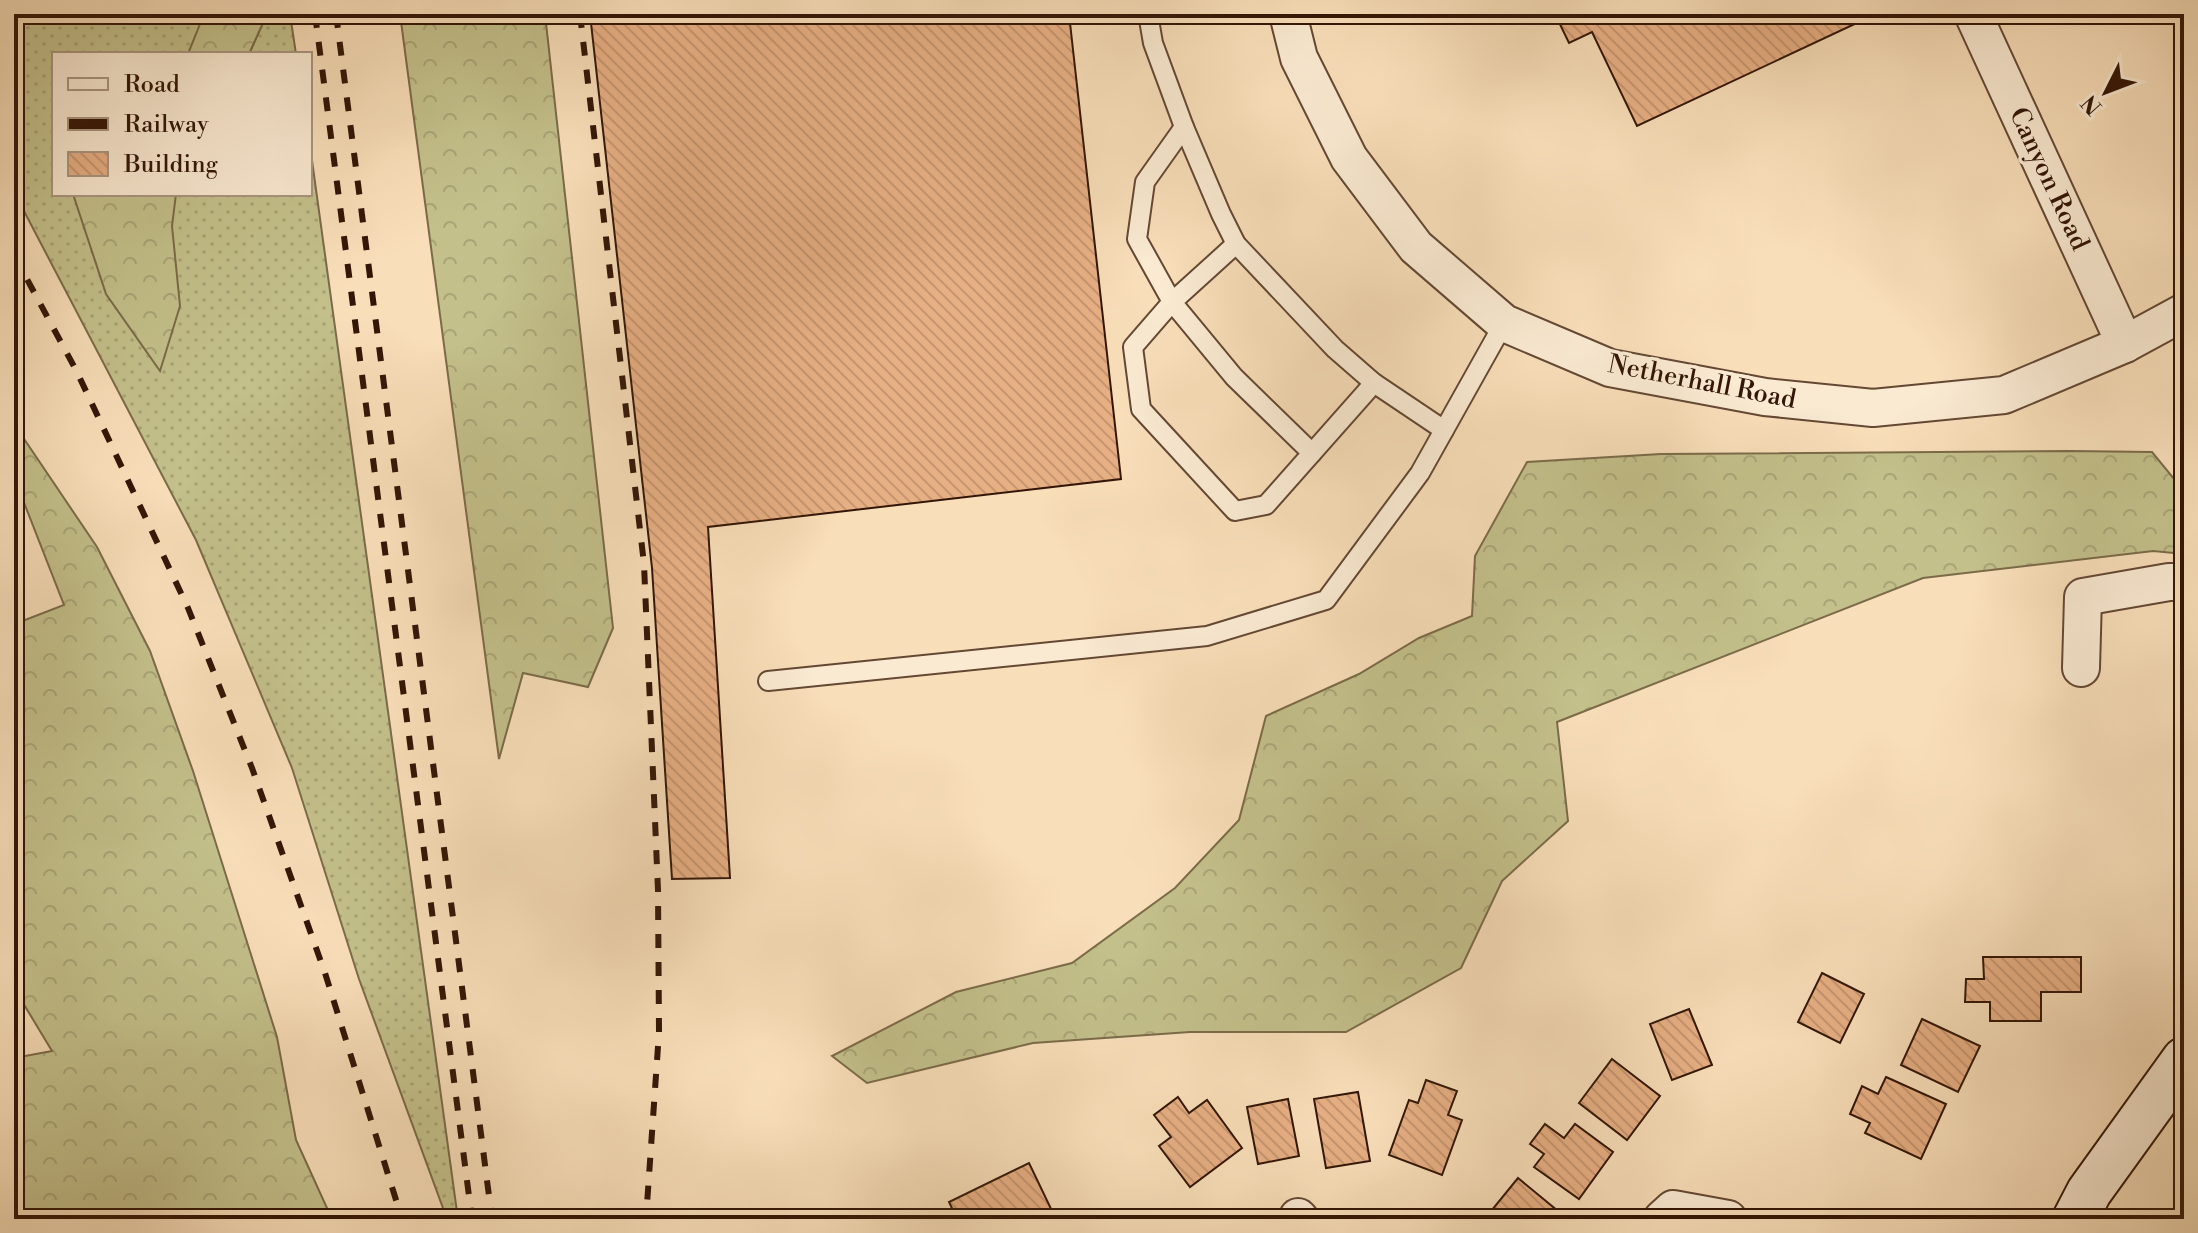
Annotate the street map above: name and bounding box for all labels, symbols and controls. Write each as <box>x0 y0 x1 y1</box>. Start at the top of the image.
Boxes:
legend <box>52 52 312 196</box>
north arrow <box>2066 52 2146 132</box>
text: Road <box>124 70 180 100</box>
text: N <box>2076 88 2108 120</box>
street label: Canyon Road <box>2002 102 2096 256</box>
text: Railway <box>124 110 209 140</box>
text: Building <box>123 150 218 180</box>
street label: Netherhall Road <box>1605 348 1799 416</box>

